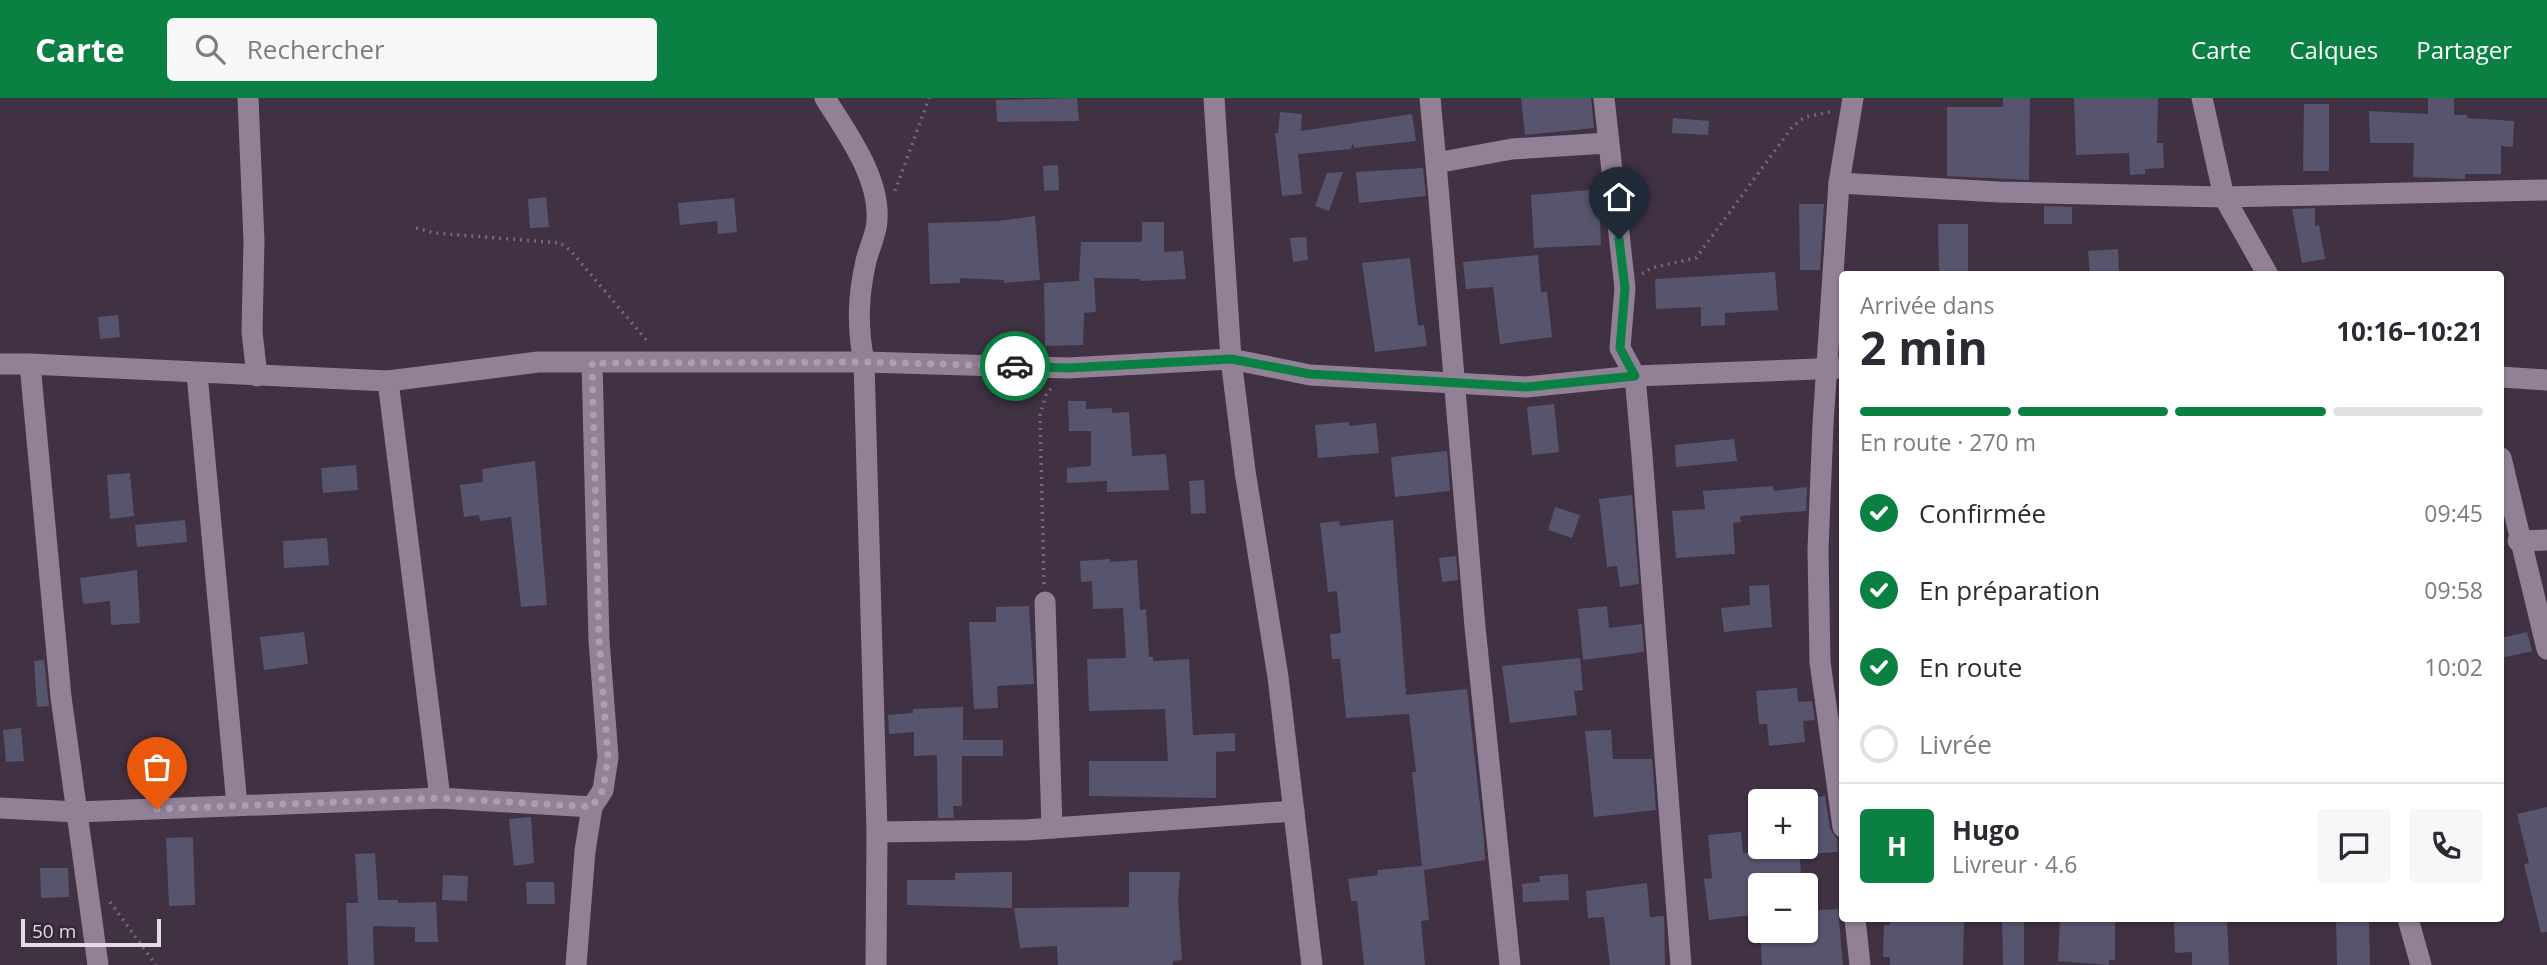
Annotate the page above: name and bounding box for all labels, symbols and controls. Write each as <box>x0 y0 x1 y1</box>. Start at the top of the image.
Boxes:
search box <box>167 18 657 81</box>
text: Carte <box>35 27 125 72</box>
icon: search <box>191 30 229 68</box>
text: Rechercher <box>247 31 385 67</box>
text: Carte <box>2191 33 2251 66</box>
text: Calques <box>2289 33 2378 66</box>
text: Partager <box>2416 33 2512 66</box>
pin <box>1589 167 1649 239</box>
icon: home <box>1600 178 1638 216</box>
text: Arrivée dans <box>1860 289 1994 321</box>
text: 10:16–10:21 <box>2336 313 2483 349</box>
text: 2 min <box>1860 316 1988 378</box>
courier <box>980 331 1050 401</box>
icon: car <box>996 347 1034 385</box>
text: En route · 270 m <box>1860 426 2036 458</box>
icon: check <box>1860 494 1898 532</box>
text: Confirmée <box>1919 495 2046 531</box>
text: 09:45 <box>2424 497 2483 529</box>
icon: check <box>1860 571 1898 609</box>
text: En préparation <box>1919 572 2100 608</box>
text: 09:58 <box>2424 574 2483 606</box>
icon: check <box>1860 648 1898 686</box>
text: En route <box>1919 649 2022 685</box>
text: 10:02 <box>2424 651 2483 683</box>
text: Livrée <box>1919 726 1992 762</box>
pin <box>127 737 187 809</box>
icon: bag <box>138 748 176 786</box>
map controls <box>1748 789 1818 943</box>
button: + <box>1748 789 1818 859</box>
button: chat <box>2317 809 2391 883</box>
button: phone <box>2409 809 2483 883</box>
text: Hugo <box>1952 812 2020 848</box>
text: H <box>1887 828 1907 864</box>
text: Livreur · 4.6 <box>1952 848 2077 880</box>
button: − <box>1748 873 1818 943</box>
scale bar <box>21 916 161 948</box>
text: 50 m <box>32 918 76 944</box>

